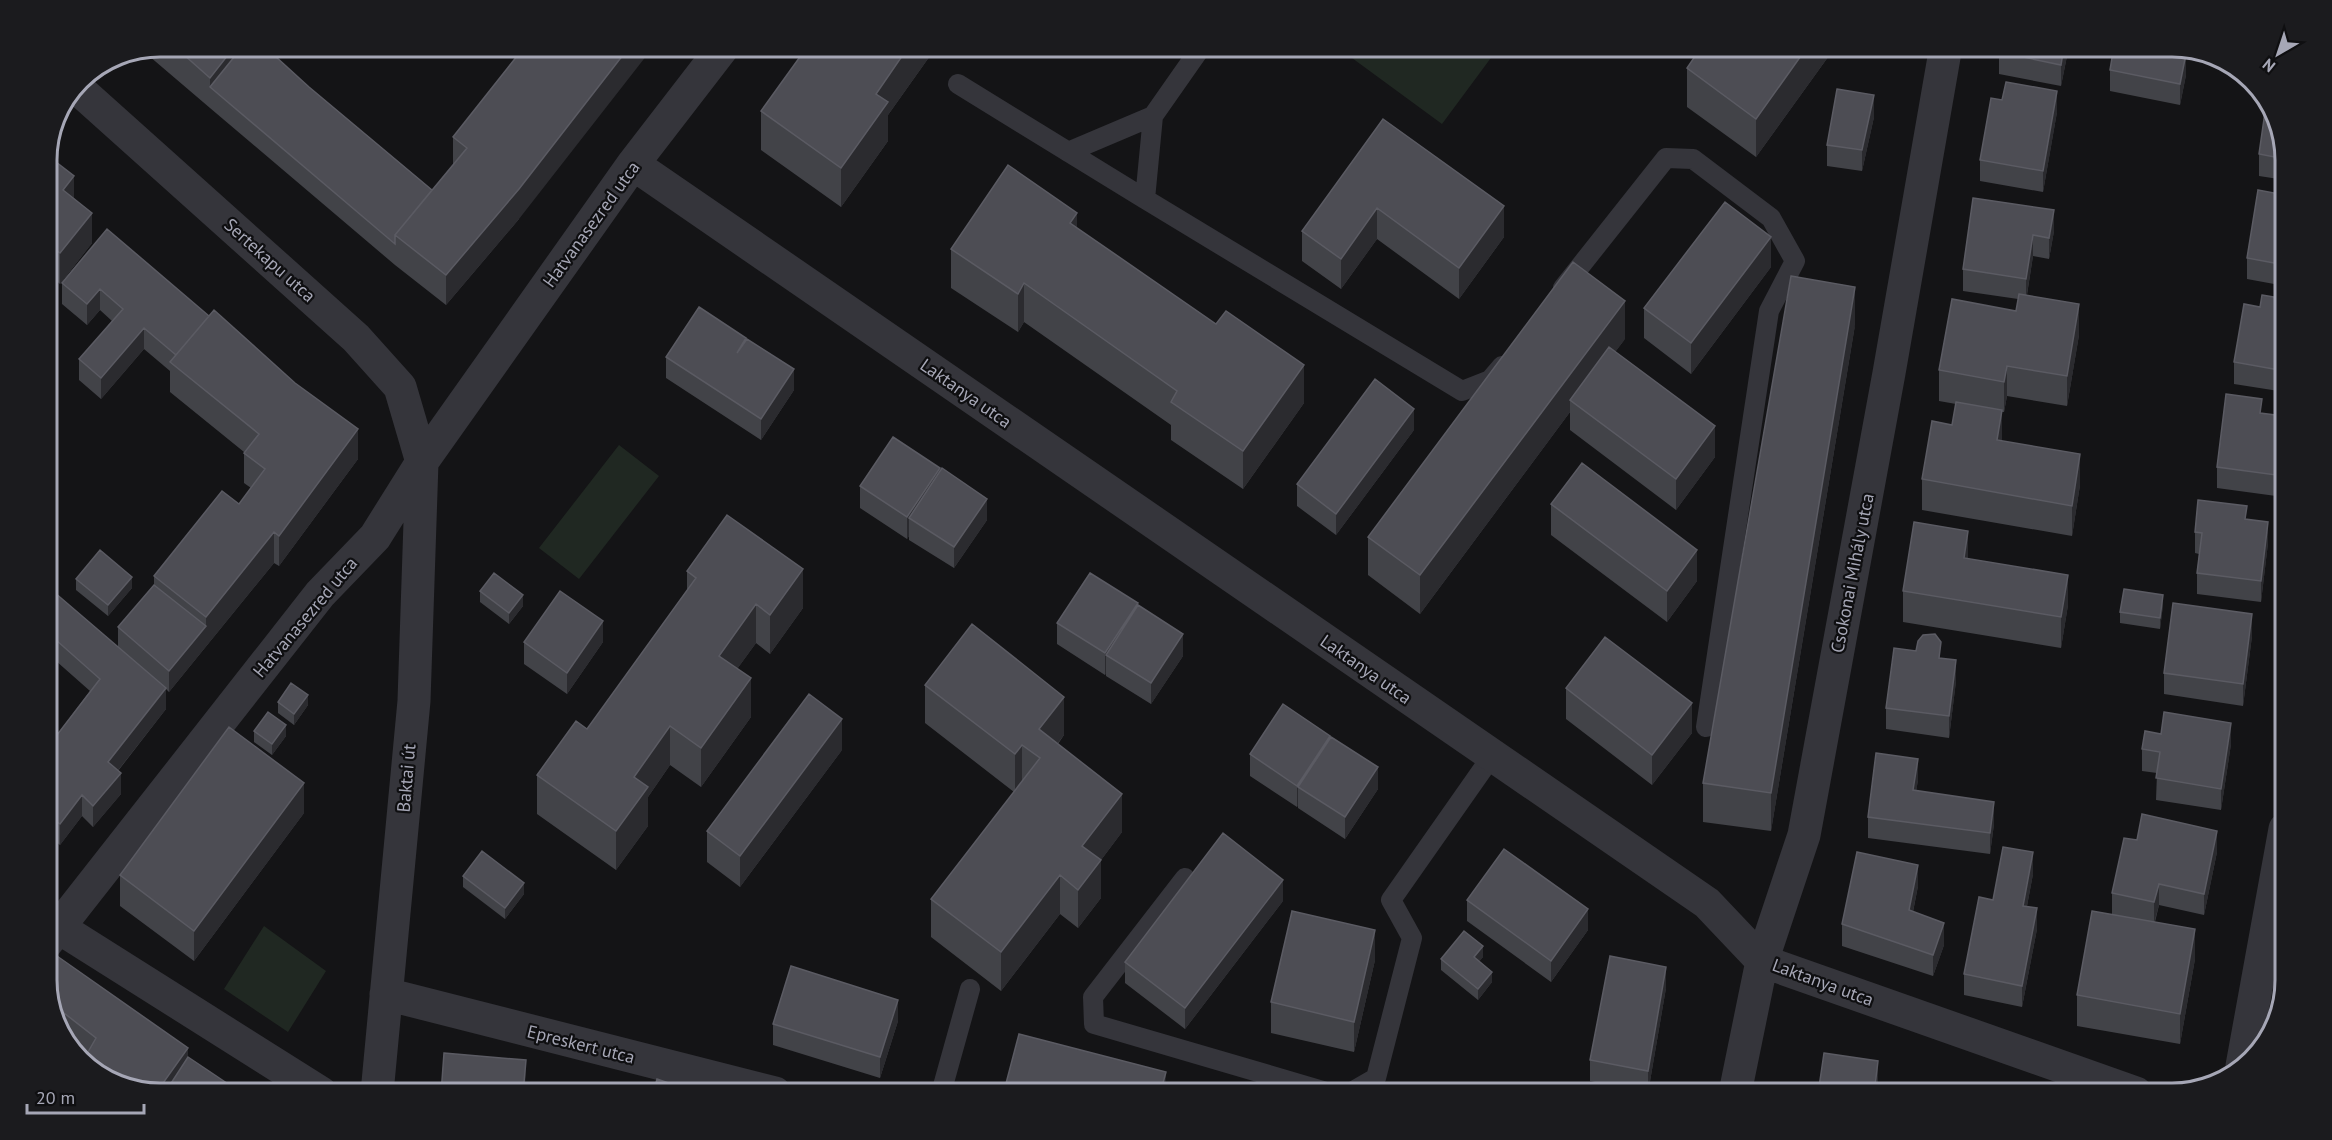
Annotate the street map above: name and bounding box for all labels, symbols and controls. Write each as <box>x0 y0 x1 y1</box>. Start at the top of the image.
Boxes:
north arrow <box>2248 24 2308 84</box>
text: N <box>2258 55 2279 77</box>
street label: Hatvanasezred utca <box>537 156 645 292</box>
street label: Sertekapu utca <box>220 213 320 307</box>
street label: Laktanya utca <box>916 353 1016 433</box>
street label: Csokonai Mihály utca <box>1825 491 1879 655</box>
street label: Hatvanasezred utca <box>248 552 362 682</box>
street label: Laktanya utca <box>1316 629 1416 709</box>
street label: Baktai út <box>392 743 420 813</box>
street label: Laktanya utca <box>1769 953 1877 1011</box>
street label: Epreskert utca <box>525 1020 637 1068</box>
scale bar <box>27 1077 144 1115</box>
text: 20 m <box>36 1086 75 1109</box>

